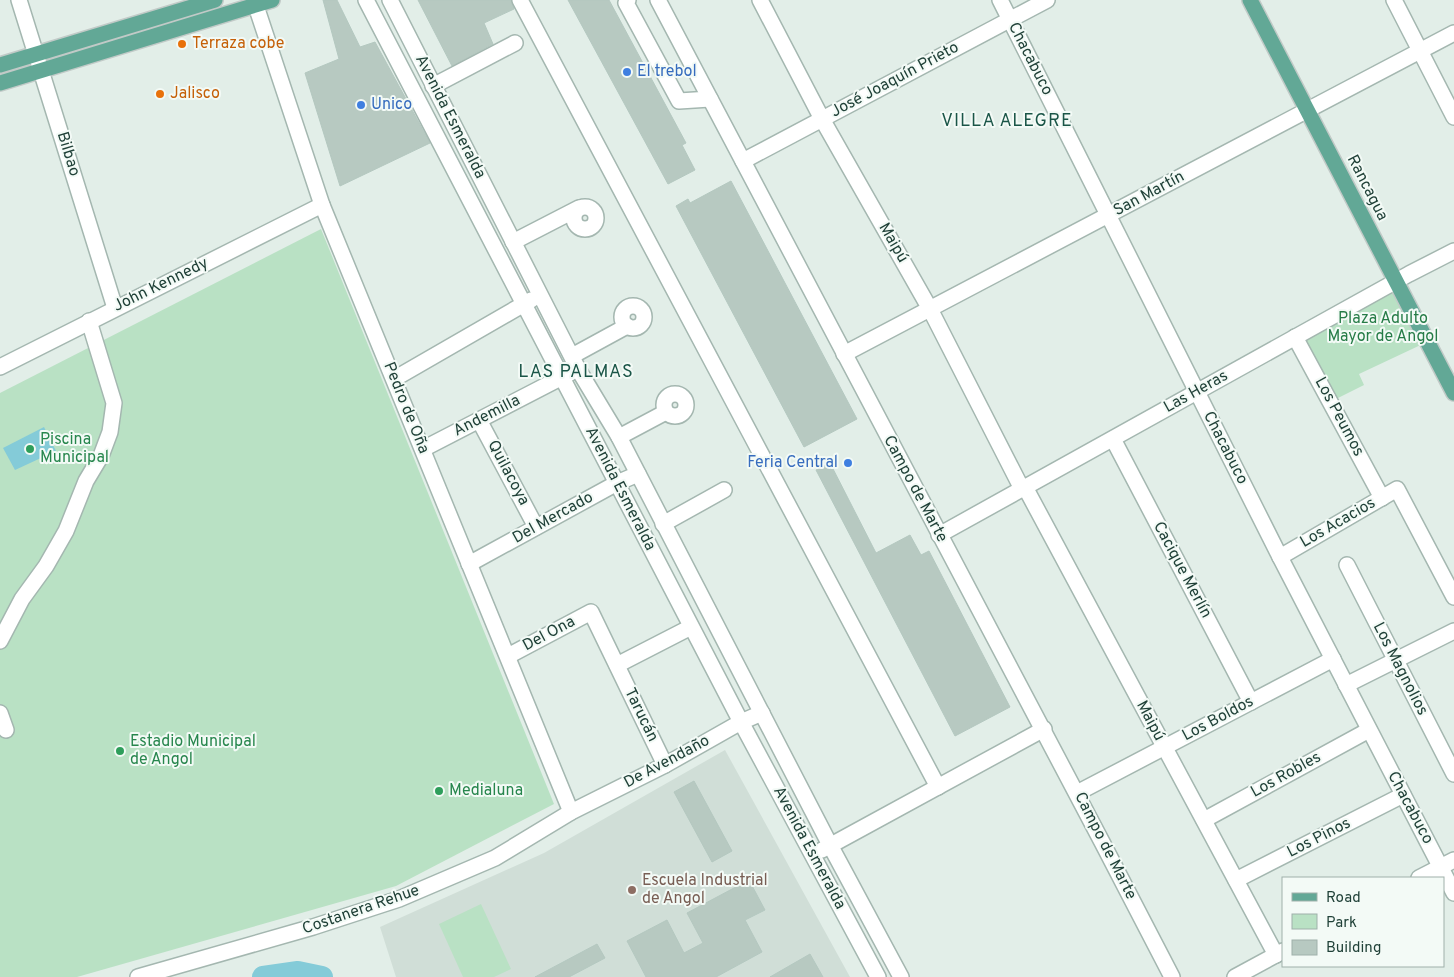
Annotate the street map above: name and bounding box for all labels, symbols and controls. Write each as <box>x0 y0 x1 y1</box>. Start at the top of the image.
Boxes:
street label: Chacabuco <box>1003 19 1057 99</box>
place label: Terraza cobe <box>192 34 284 54</box>
marker: Terraza cobe <box>176 38 188 50</box>
street label: José Joaquín Prieto <box>828 38 963 122</box>
street label: Avenida Esmeralda <box>410 52 490 182</box>
place label: El trebol <box>637 62 697 82</box>
marker: El trebol <box>621 66 633 78</box>
place label: Jalisco <box>170 84 220 104</box>
marker: Jalisco <box>154 88 166 100</box>
place label: Unico <box>371 95 412 115</box>
marker: Unico <box>355 99 367 111</box>
district label: VILLA ALEGRE <box>941 110 1073 133</box>
street label: Bilbao <box>52 129 84 179</box>
street label: Rancagua <box>1342 152 1392 224</box>
street label: San Martín <box>1110 167 1188 221</box>
street label: Maipú <box>874 219 912 267</box>
street label: John Kennedy <box>110 253 212 317</box>
park label: Plaza Adulto Mayor de Angol <box>1328 309 1438 347</box>
street label: Pedro de Oña <box>379 359 433 457</box>
district label: LAS PALMAS <box>518 361 634 384</box>
street label: Las Heras <box>1160 366 1232 418</box>
street label: Los Peumos <box>1310 374 1368 460</box>
street label: Andemilla <box>450 391 524 441</box>
street label: Chacabuco <box>1198 408 1252 488</box>
street label: Avenida Esmeralda <box>580 424 660 554</box>
place label: Piscina Municipal <box>40 430 109 468</box>
street label: Campo de Marte <box>878 432 952 546</box>
street label: Quilacoya <box>482 437 534 509</box>
marker: Piscina Municipal <box>24 443 36 455</box>
place label: Feria Central <box>747 453 838 473</box>
marker: Feria Central <box>842 457 854 469</box>
street label: Del Mercado <box>509 488 597 548</box>
street label: Los Acacios <box>1297 493 1379 553</box>
street label: Cacique Merlín <box>1148 518 1216 622</box>
street label: Del Ona <box>519 612 579 656</box>
street label: Los Magnolios <box>1368 619 1432 719</box>
street label: Tarucán <box>619 685 663 745</box>
street label: Los Boldos <box>1179 692 1257 746</box>
street label: Maipú <box>1131 697 1169 745</box>
street label: De Avendaño <box>621 731 713 793</box>
place label: Estadio Municipal de Angol <box>130 732 256 770</box>
marker: Estadio Municipal de Angol <box>114 745 126 757</box>
street label: Los Robles <box>1247 748 1325 802</box>
street label: Chacabuco <box>1383 768 1437 848</box>
place label: Medialuna <box>449 781 523 801</box>
street label: Avenida Esmeralda <box>768 783 850 913</box>
marker: Medialuna <box>433 785 445 797</box>
street label: Campo de Marte <box>1069 789 1141 903</box>
street label: Los Pinos <box>1284 814 1354 862</box>
place label: Escuela Industrial de Angol <box>642 871 768 909</box>
legend <box>1282 877 1444 967</box>
street label: Costanera Rehue <box>300 881 422 939</box>
marker: Escuela Industrial de Angol <box>626 884 638 896</box>
text: Road <box>1326 889 1361 908</box>
text: Park <box>1326 914 1357 933</box>
text: Building <box>1326 939 1381 958</box>

